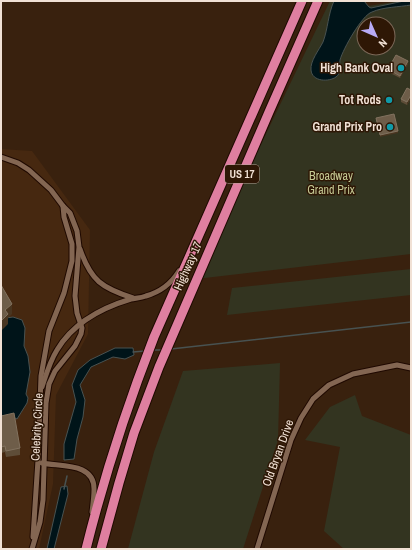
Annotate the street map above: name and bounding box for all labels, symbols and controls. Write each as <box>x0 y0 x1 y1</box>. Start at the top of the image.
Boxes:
north arrow <box>356 16 396 56</box>
text: N <box>376 36 390 50</box>
place label: High Bank Oval <box>320 60 393 76</box>
marker: High Bank Oval <box>396 63 406 73</box>
place label: Tot Rods <box>339 92 382 108</box>
marker: Tot Rods <box>384 95 394 105</box>
place label: Grand Prix Pro <box>313 119 382 135</box>
marker: Grand Prix Pro <box>385 122 395 132</box>
road number: US 17 <box>225 165 259 183</box>
park label: Broadway Grand Prix <box>307 168 355 198</box>
street label: Highway 17 <box>170 239 206 293</box>
street label: Celebrity Circle <box>27 393 47 461</box>
street label: Old Bryan Drive <box>259 417 297 489</box>

